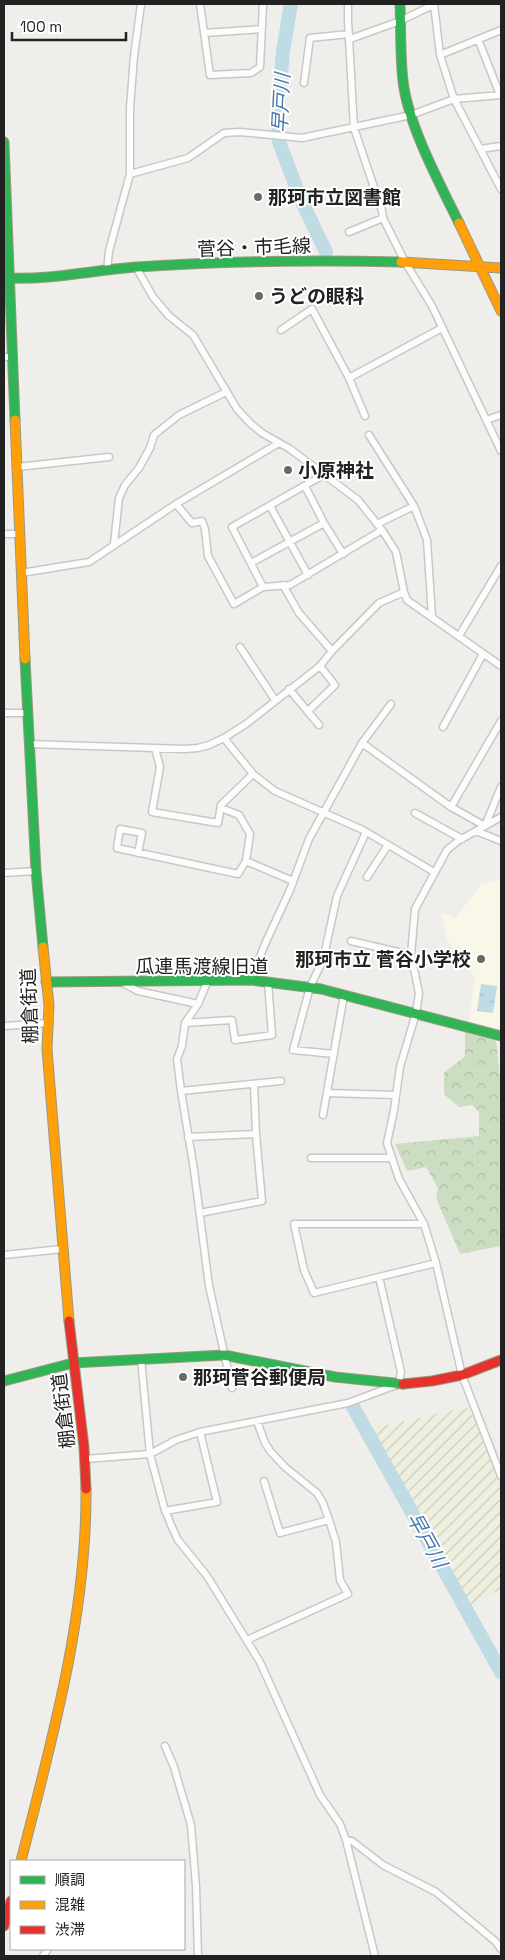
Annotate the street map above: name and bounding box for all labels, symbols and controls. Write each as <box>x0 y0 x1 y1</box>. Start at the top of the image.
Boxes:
scale bar <box>12 10 126 42</box>
text: 100 m <box>20 17 62 36</box>
water label: 早戸川 <box>266 70 296 134</box>
place label: 那珂市立図書館 <box>268 185 401 210</box>
marker: 那珂市立図書館 <box>252 191 264 203</box>
street label: 菅谷・市毛線 <box>197 233 311 262</box>
place label: うどの眼科 <box>269 284 364 309</box>
marker: うどの眼科 <box>253 290 265 302</box>
place label: 小原神社 <box>298 458 374 483</box>
marker: 小原神社 <box>282 464 294 476</box>
place label: 那珂市立 菅谷小学校 <box>295 947 471 972</box>
marker: 那珂市立 菅谷小学校 <box>475 953 487 965</box>
street label: 瓜連馬渡線旧道 <box>135 954 269 979</box>
street label: 棚倉街道 <box>16 968 43 1044</box>
place label: 那珂菅谷郵便局 <box>193 1365 326 1390</box>
marker: 那珂菅谷郵便局 <box>177 1371 189 1383</box>
street label: 棚倉街道 <box>46 1372 81 1450</box>
water label: 早戸川 <box>401 1507 454 1574</box>
legend <box>10 1860 185 1950</box>
text: 順調 <box>55 1870 85 1889</box>
text: 混雑 <box>55 1895 85 1914</box>
text: 渋滞 <box>55 1920 85 1939</box>

